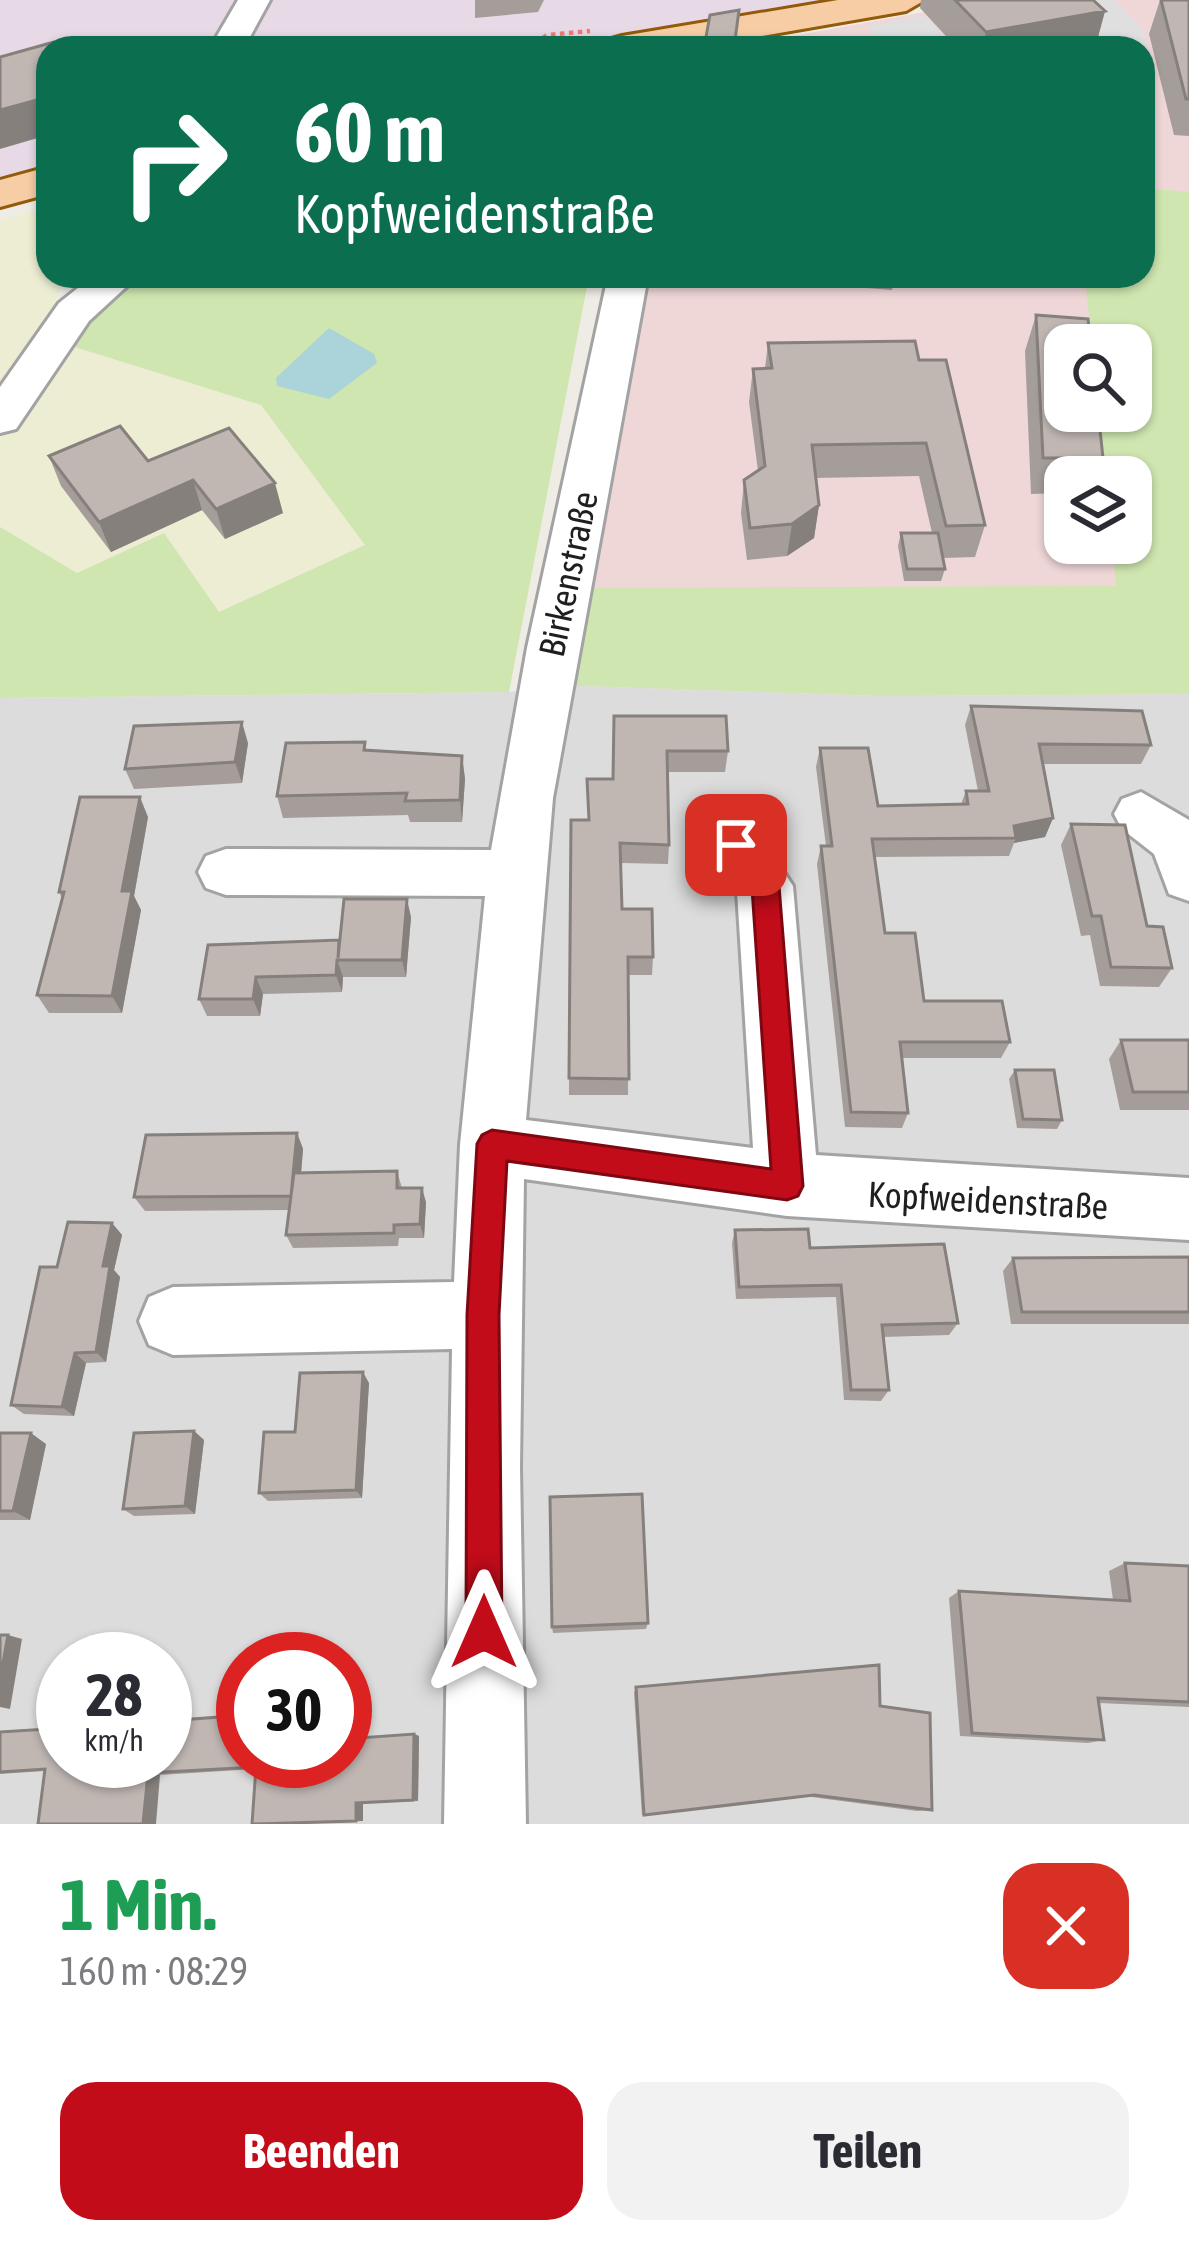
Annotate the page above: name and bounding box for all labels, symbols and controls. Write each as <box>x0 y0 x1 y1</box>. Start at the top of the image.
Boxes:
icon: right <box>96 84 252 240</box>
text: 60 m <box>294 84 445 180</box>
text: Kopfweidenstraße <box>294 183 655 244</box>
map controls <box>1044 324 1152 564</box>
button: search <box>1044 324 1152 432</box>
button: layers <box>1044 456 1152 564</box>
street label: Birkenstraße <box>530 488 606 660</box>
pin <box>685 794 787 896</box>
icon: arrive <box>703 812 769 878</box>
street label: Kopfweidenstraße <box>867 1173 1109 1227</box>
position arrow <box>421 1569 547 1695</box>
speed limit sign: 30 <box>216 1632 372 1788</box>
text: 28 <box>86 1660 142 1729</box>
text: km/h <box>84 1723 144 1757</box>
text: 1 Min. <box>60 1863 216 1945</box>
button: close <box>1003 1863 1129 1989</box>
text: 160 m · 08:29 <box>60 1949 248 1993</box>
button: Beenden <box>60 2082 583 2220</box>
button: Teilen <box>607 2082 1129 2220</box>

